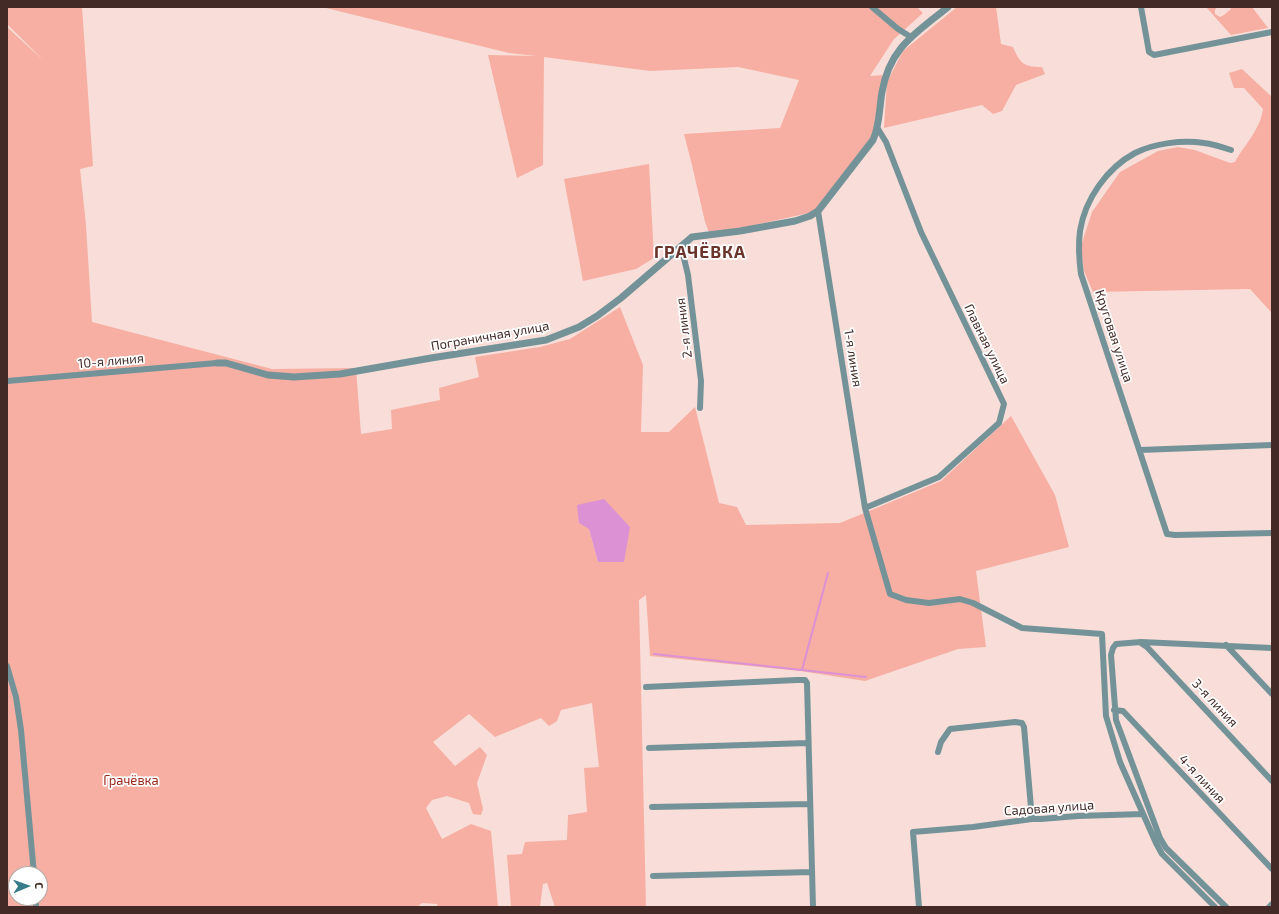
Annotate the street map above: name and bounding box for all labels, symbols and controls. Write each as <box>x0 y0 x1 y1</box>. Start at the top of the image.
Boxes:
district label: ГРАЧЁВКА <box>654 242 746 262</box>
street label: Круговая улица <box>1092 288 1136 384</box>
street label: 2-я линия <box>673 297 695 359</box>
street label: Главная улица <box>961 302 1013 386</box>
street label: Пограничная улица <box>430 318 550 354</box>
street label: 1-я линия <box>841 328 865 388</box>
street label: 10-я линия <box>77 350 145 372</box>
street label: 3-я линия <box>1189 676 1241 730</box>
street label: 4-я линия <box>1176 751 1228 807</box>
park label: Грачёвка <box>103 773 159 789</box>
street label: Садовая улица <box>1003 797 1095 819</box>
north arrow <box>8 866 48 906</box>
text: С <box>33 882 46 889</box>

